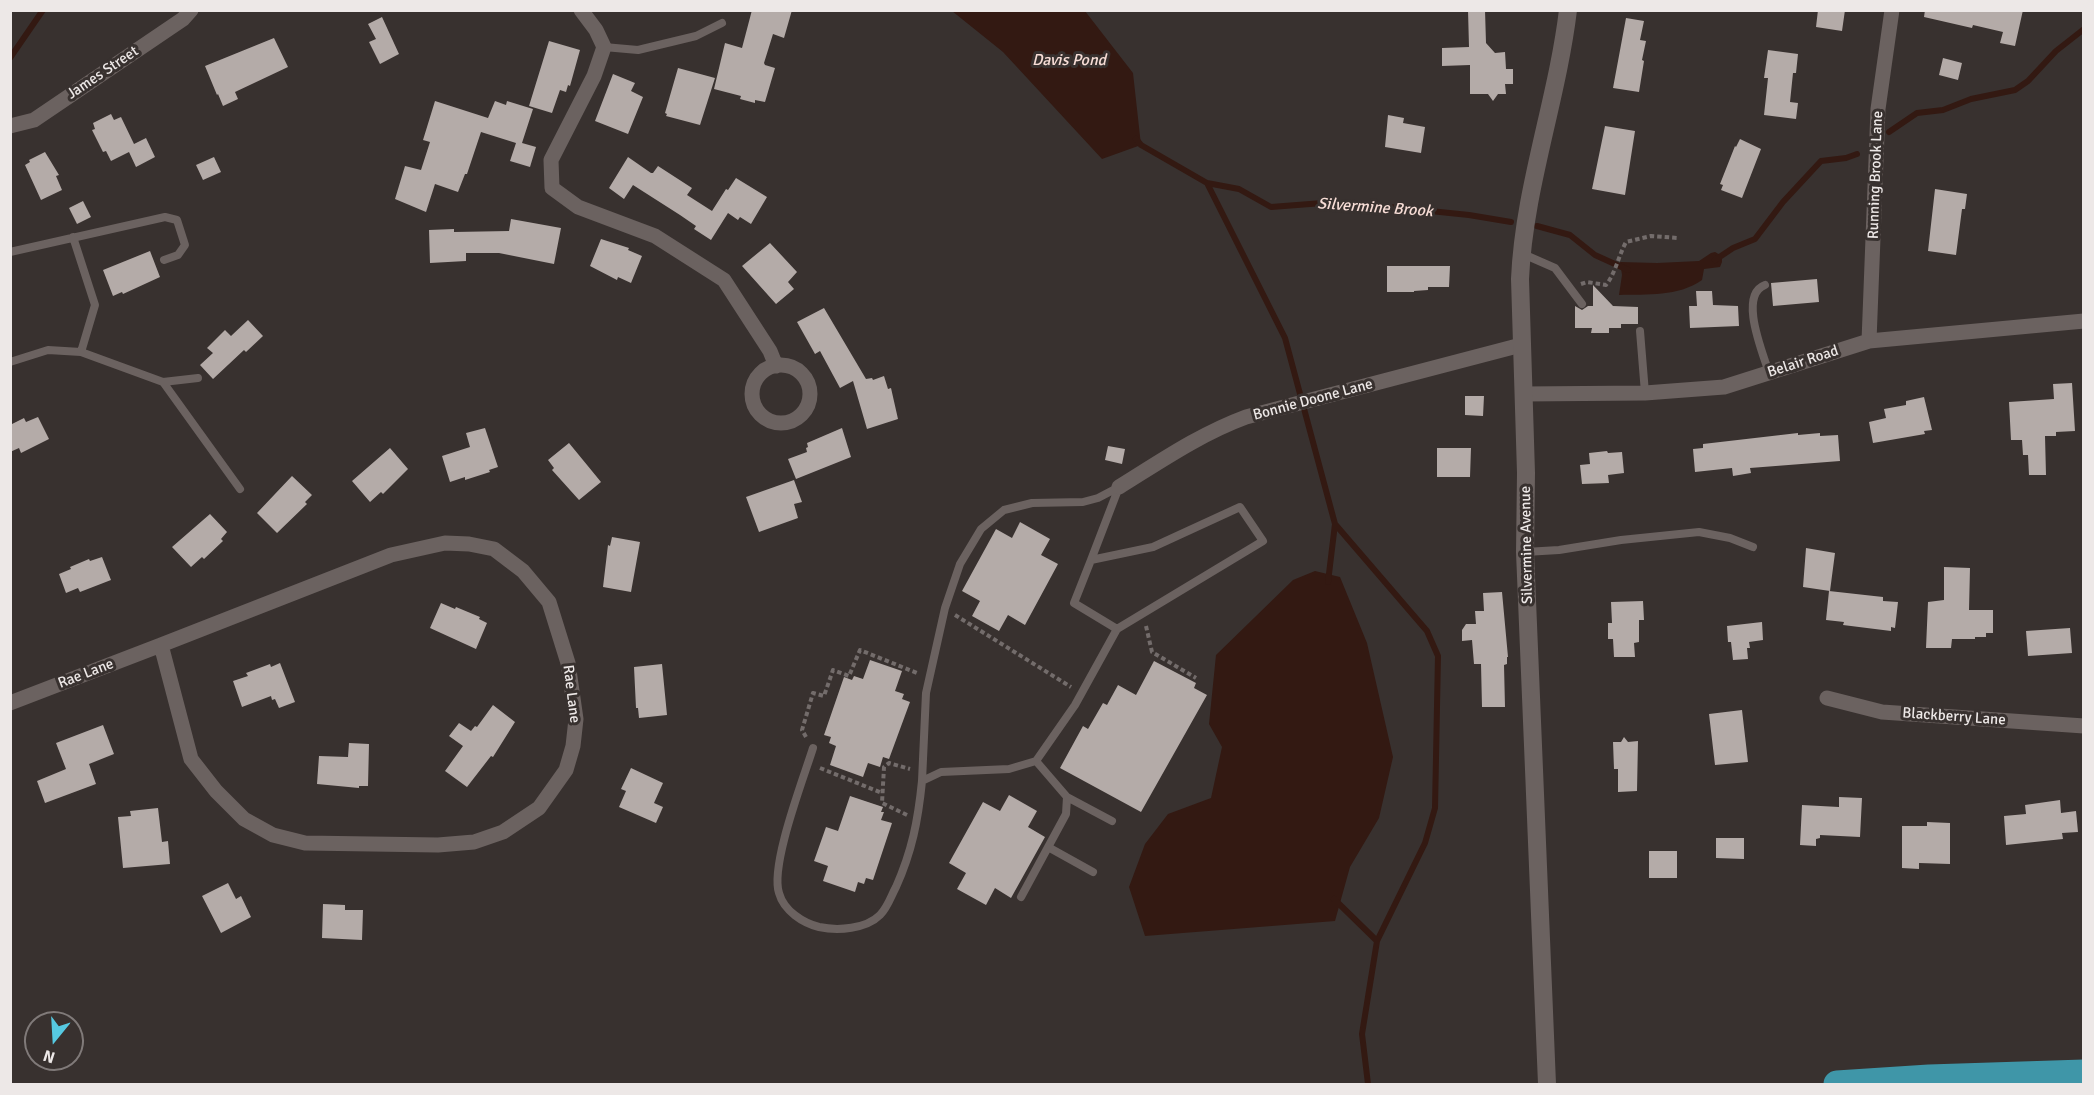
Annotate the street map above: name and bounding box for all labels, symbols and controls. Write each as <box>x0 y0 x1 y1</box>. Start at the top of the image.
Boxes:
street label: James Street <box>64 43 142 103</box>
water label: Davis Pond <box>1032 51 1106 71</box>
street label: Running Brook Lane <box>1865 111 1887 239</box>
water label: Silvermine Brook <box>1317 194 1433 222</box>
street label: Belair Road <box>1765 342 1841 382</box>
street label: Bonnie Doone Lane <box>1251 375 1375 425</box>
street label: Silvermine Avenue <box>1517 486 1537 604</box>
street label: Rae Lane <box>56 655 116 693</box>
street label: Rae Lane <box>559 664 583 724</box>
street label: Blackberry Lane <box>1902 704 2006 730</box>
north arrow <box>24 1011 84 1071</box>
text: N <box>41 1045 57 1067</box>

